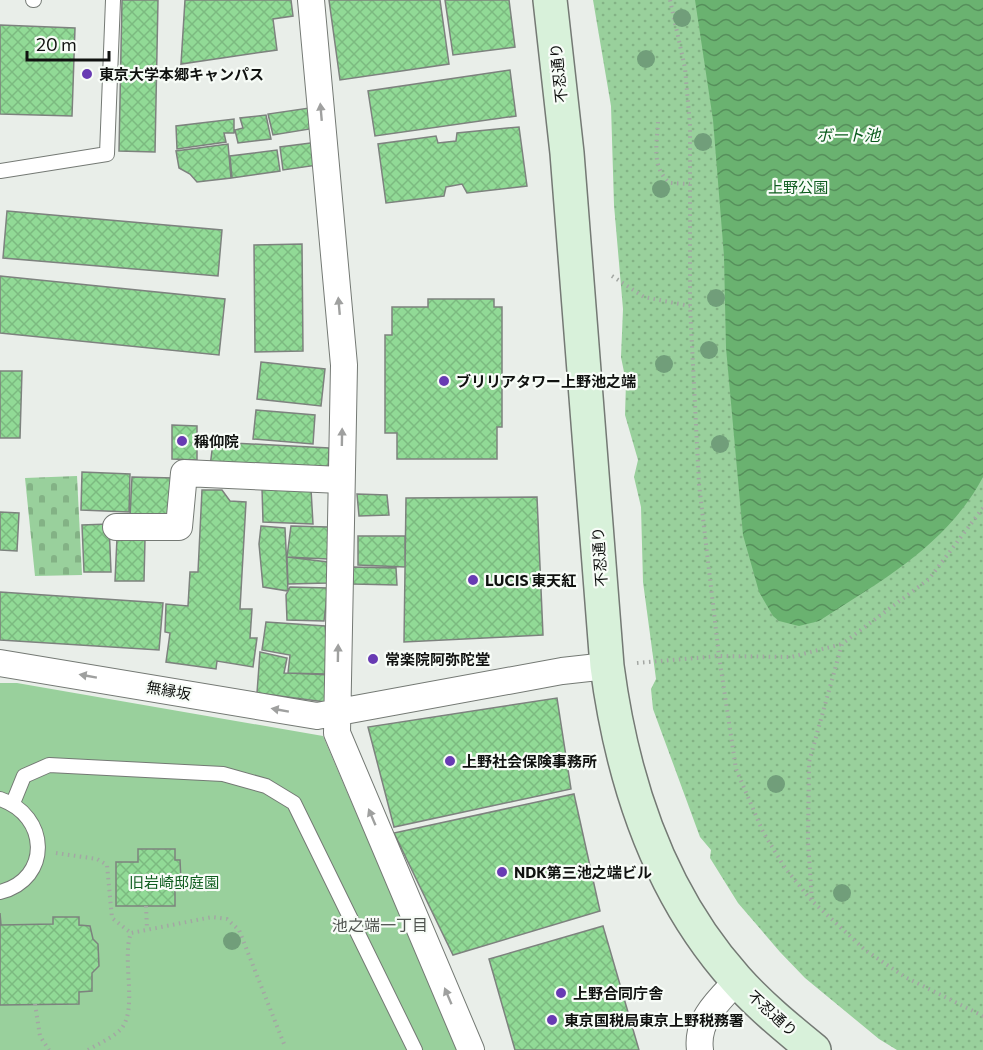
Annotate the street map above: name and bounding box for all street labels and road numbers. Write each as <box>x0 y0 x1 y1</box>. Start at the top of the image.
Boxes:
street label: 不忍通り <box>546 42 570 104</box>
street label: 不忍通り <box>588 526 610 588</box>
street label: 無縁坂 <box>145 677 193 703</box>
street label: 不忍通り <box>745 986 801 1040</box>

